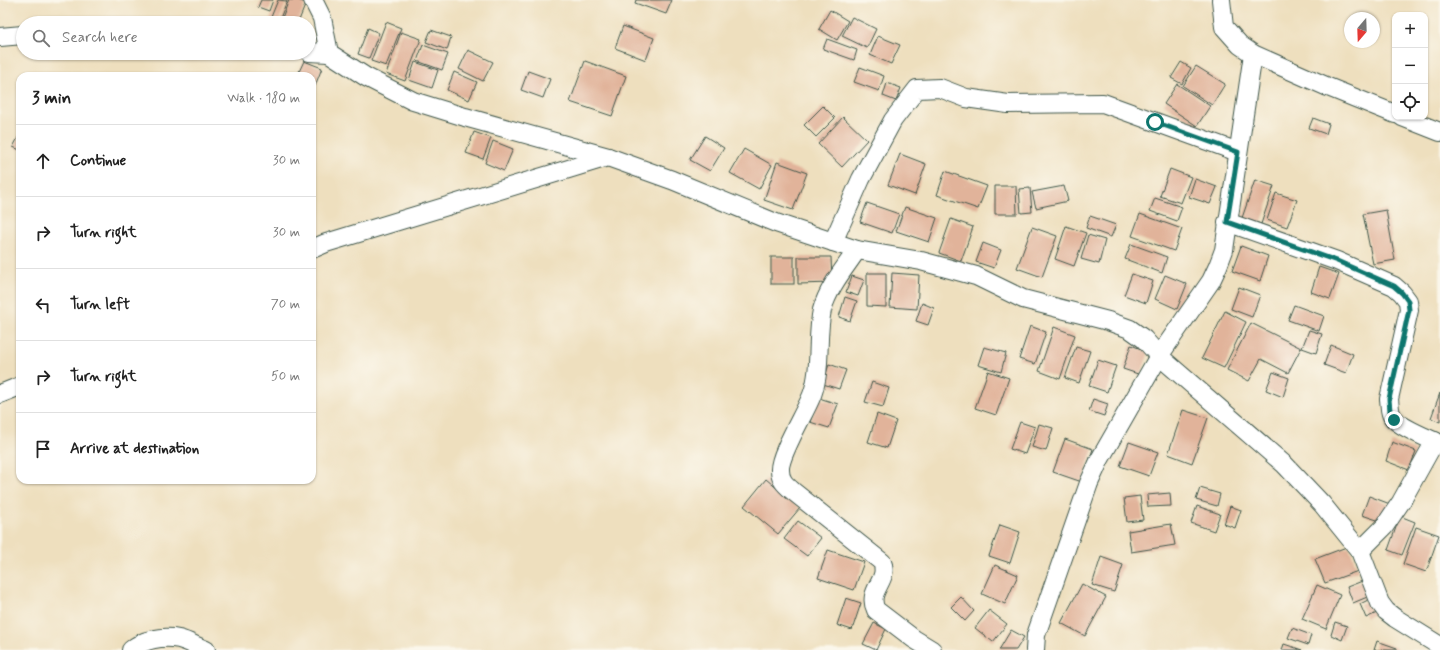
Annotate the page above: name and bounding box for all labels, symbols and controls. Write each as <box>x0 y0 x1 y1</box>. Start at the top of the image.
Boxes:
north arrow <box>1344 12 1380 48</box>
map controls <box>1392 12 1428 120</box>
button: + <box>1392 12 1428 48</box>
search box <box>16 16 316 60</box>
icon: search <box>30 27 52 49</box>
text: Search here <box>62 28 138 48</box>
button: − <box>1392 48 1428 84</box>
button: locate <box>1392 84 1428 120</box>
text: 3 min <box>32 87 71 109</box>
text: Walk · 180 m <box>227 90 300 107</box>
route start <box>1146 113 1164 131</box>
icon: ahead <box>32 150 54 172</box>
text: Continue <box>70 151 126 171</box>
text: 30 m <box>273 152 300 169</box>
icon: right <box>32 222 54 244</box>
text: Turn right <box>70 223 137 243</box>
text: 30 m <box>273 224 300 241</box>
icon: left <box>32 294 54 316</box>
text: Turn left <box>70 295 130 315</box>
text: 70 m <box>271 296 300 313</box>
icon: right <box>32 366 54 388</box>
text: Turn right <box>70 367 137 387</box>
text: 50 m <box>271 368 300 385</box>
route end <box>1385 411 1403 429</box>
icon: arrive <box>32 438 54 460</box>
text: Arrive at destination <box>70 439 199 459</box>

